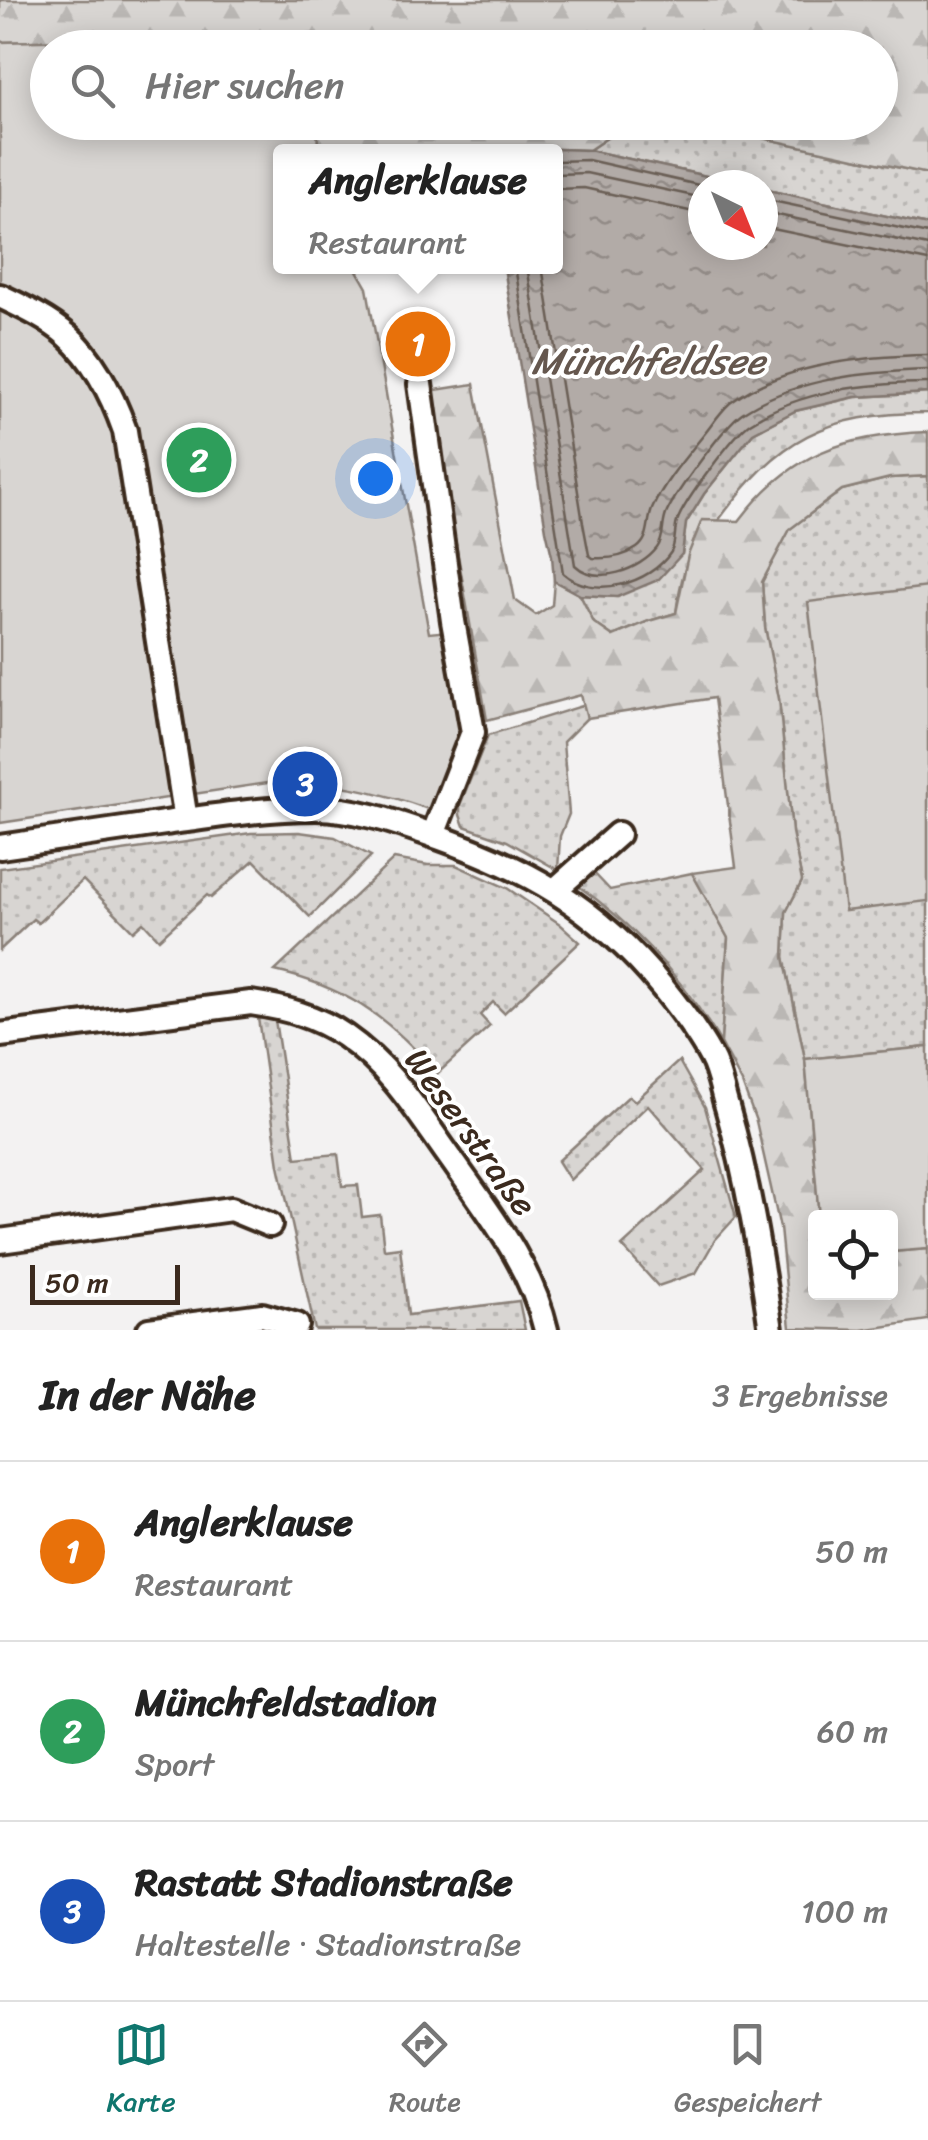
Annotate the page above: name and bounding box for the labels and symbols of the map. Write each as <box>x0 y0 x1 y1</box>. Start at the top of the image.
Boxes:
north arrow <box>688 170 778 260</box>
pin: 1 <box>386 306 450 382</box>
water label: Münchfeldsee <box>531 328 768 395</box>
pin: 2 <box>166 422 232 498</box>
your location <box>350 453 401 504</box>
pin: 3 <box>272 746 338 822</box>
street label: Weserstraße <box>388 1034 554 1230</box>
scale bar <box>30 1260 180 1304</box>

